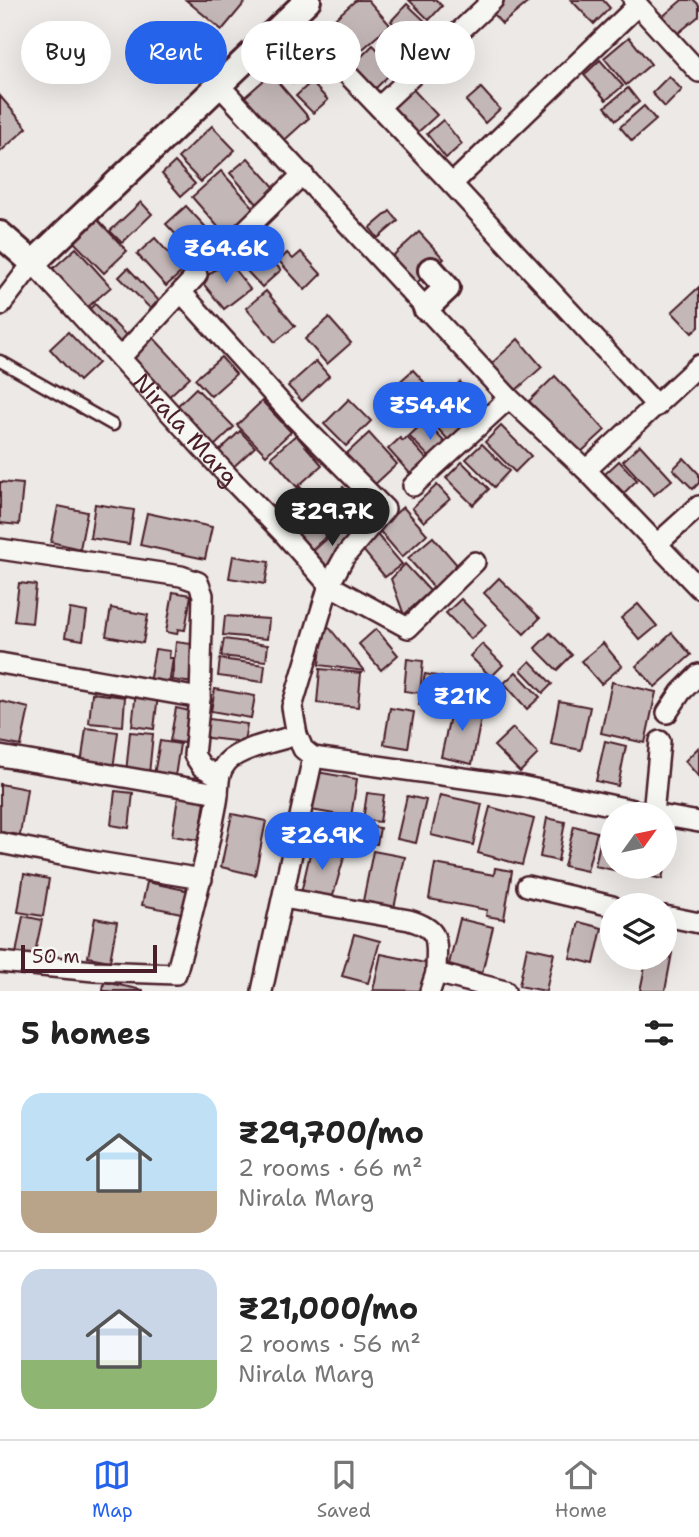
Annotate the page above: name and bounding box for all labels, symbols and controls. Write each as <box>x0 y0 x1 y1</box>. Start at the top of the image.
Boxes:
chip: Buy <box>21 21 111 84</box>
chip: Rent <box>125 21 227 84</box>
chip: Filters <box>241 21 361 84</box>
chip: New <box>375 21 475 84</box>
pin: ₹64.6K <box>169 226 283 285</box>
text: ₹64.6K <box>184 233 268 263</box>
street label: Nirala Marg <box>126 366 245 493</box>
pin: ₹54.4K <box>373 382 487 442</box>
text: ₹54.4K <box>389 390 471 420</box>
pin: ₹29.7K <box>275 489 389 548</box>
text: ₹29.7K <box>291 496 373 526</box>
pin: ₹21K <box>421 674 503 733</box>
text: ₹21K <box>433 681 491 711</box>
north arrow <box>600 802 677 878</box>
map controls <box>600 802 677 970</box>
pin: ₹26.9K <box>265 812 379 872</box>
text: ₹26.9K <box>281 820 363 850</box>
button: layers <box>600 893 677 970</box>
scale bar <box>21 942 158 974</box>
text: 50 m <box>32 944 80 969</box>
text: 5 homes <box>21 1013 151 1054</box>
icon: filters <box>640 1014 678 1052</box>
text: ₹29,700/mo <box>238 1112 424 1153</box>
icon: home <box>77 1121 161 1205</box>
text: 2 rooms · 66 m² <box>238 1153 423 1183</box>
text: Nirala Marg <box>238 1183 374 1213</box>
text: ₹21,000/mo <box>238 1288 418 1329</box>
icon: home <box>77 1297 161 1381</box>
text: 2 rooms · 56 m² <box>238 1329 421 1359</box>
text: Nirala Marg <box>238 1359 374 1389</box>
tab: Map <box>92 1456 133 1523</box>
tab: Saved <box>317 1456 371 1523</box>
tab: Home <box>555 1456 607 1523</box>

